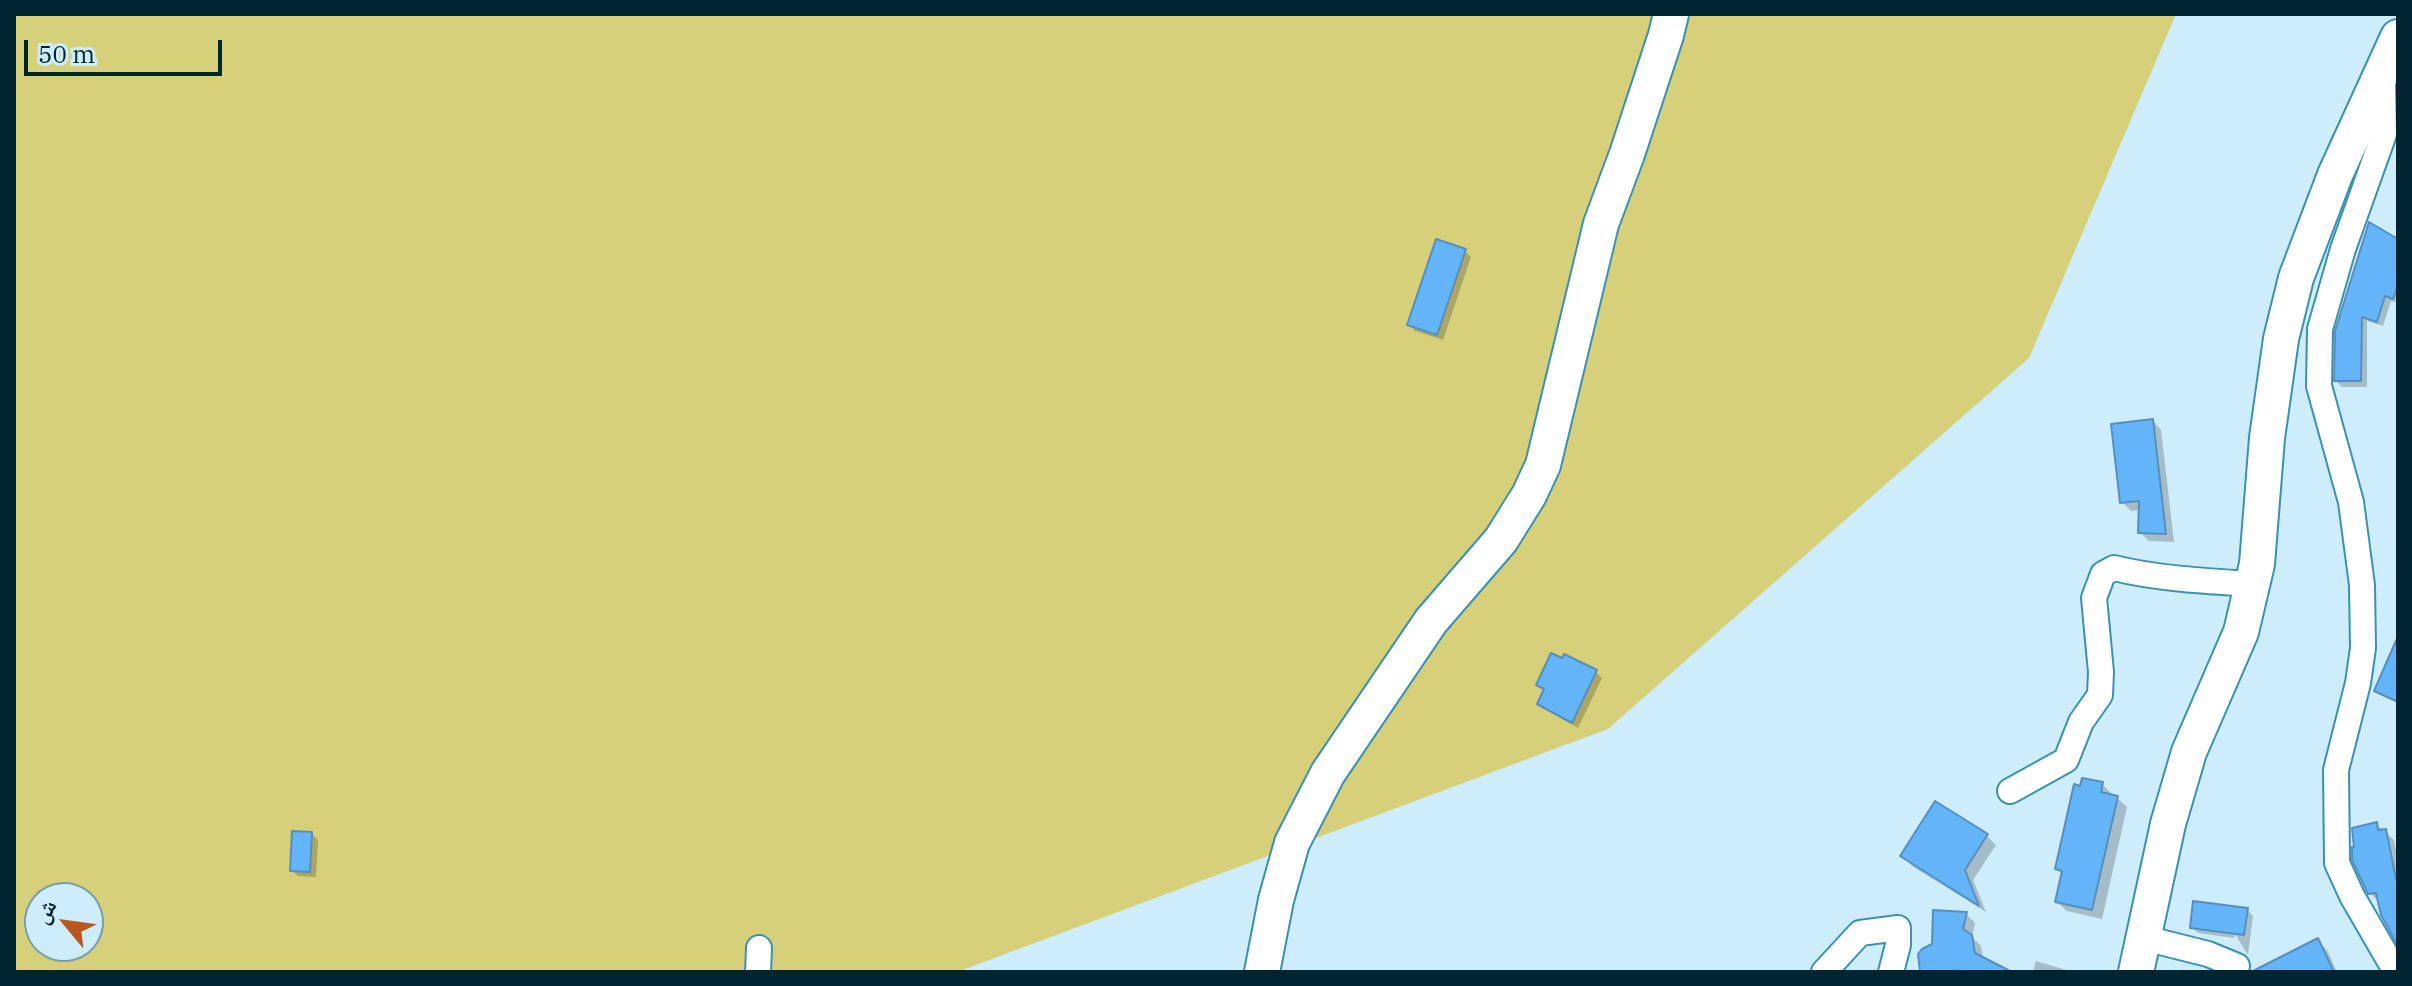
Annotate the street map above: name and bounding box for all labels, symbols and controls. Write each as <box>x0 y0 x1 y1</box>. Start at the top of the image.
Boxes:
scale bar <box>28 24 226 74</box>
text: 50 m <box>38 38 95 70</box>
north arrow <box>24 882 104 962</box>
text: ش <box>26 894 63 928</box>

